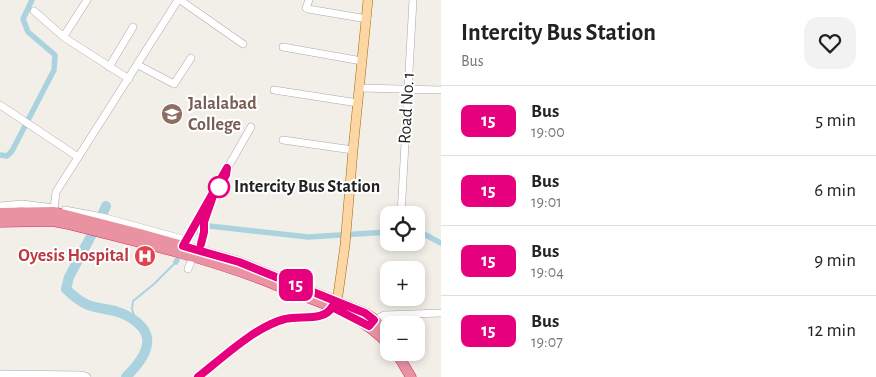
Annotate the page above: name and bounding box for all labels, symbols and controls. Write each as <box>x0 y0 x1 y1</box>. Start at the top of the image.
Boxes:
button: heart <box>804 17 856 69</box>
text: Intercity Bus Station <box>461 21 656 45</box>
text: Bus <box>461 53 484 69</box>
street label: Road No. 1 <box>396 72 418 144</box>
place label: Jalalabad College <box>188 95 257 134</box>
school or university icon: Jalalabad College <box>160 102 184 126</box>
text: Bus <box>531 102 559 121</box>
text: 5 min <box>815 111 856 130</box>
text: 15 <box>481 112 496 130</box>
text: 19:00 <box>531 124 565 140</box>
text: Bus <box>531 172 559 191</box>
marker: Intercity Bus Station <box>208 176 230 198</box>
place label: Intercity Bus Station <box>234 178 380 196</box>
text: 6 min <box>814 181 856 200</box>
text: 15 <box>481 182 496 200</box>
text: 19:01 <box>531 194 562 210</box>
map controls <box>380 206 425 361</box>
button: locate <box>380 206 425 251</box>
text: Bus <box>531 242 559 261</box>
hospital icon: Oyesis Hospital <box>133 244 157 268</box>
place label: Oyesis Hospital <box>18 247 129 265</box>
text: 9 min <box>814 251 856 270</box>
text: 15 <box>481 252 496 270</box>
button: + <box>380 261 425 306</box>
text: 19:04 <box>531 264 564 280</box>
line badge: 15 <box>274 269 318 301</box>
text: 15 <box>289 276 303 294</box>
text: Bus <box>531 312 559 331</box>
button: − <box>380 316 425 361</box>
text: 12 min <box>808 321 856 340</box>
text: 15 <box>481 322 496 340</box>
text: 19:07 <box>531 334 563 350</box>

